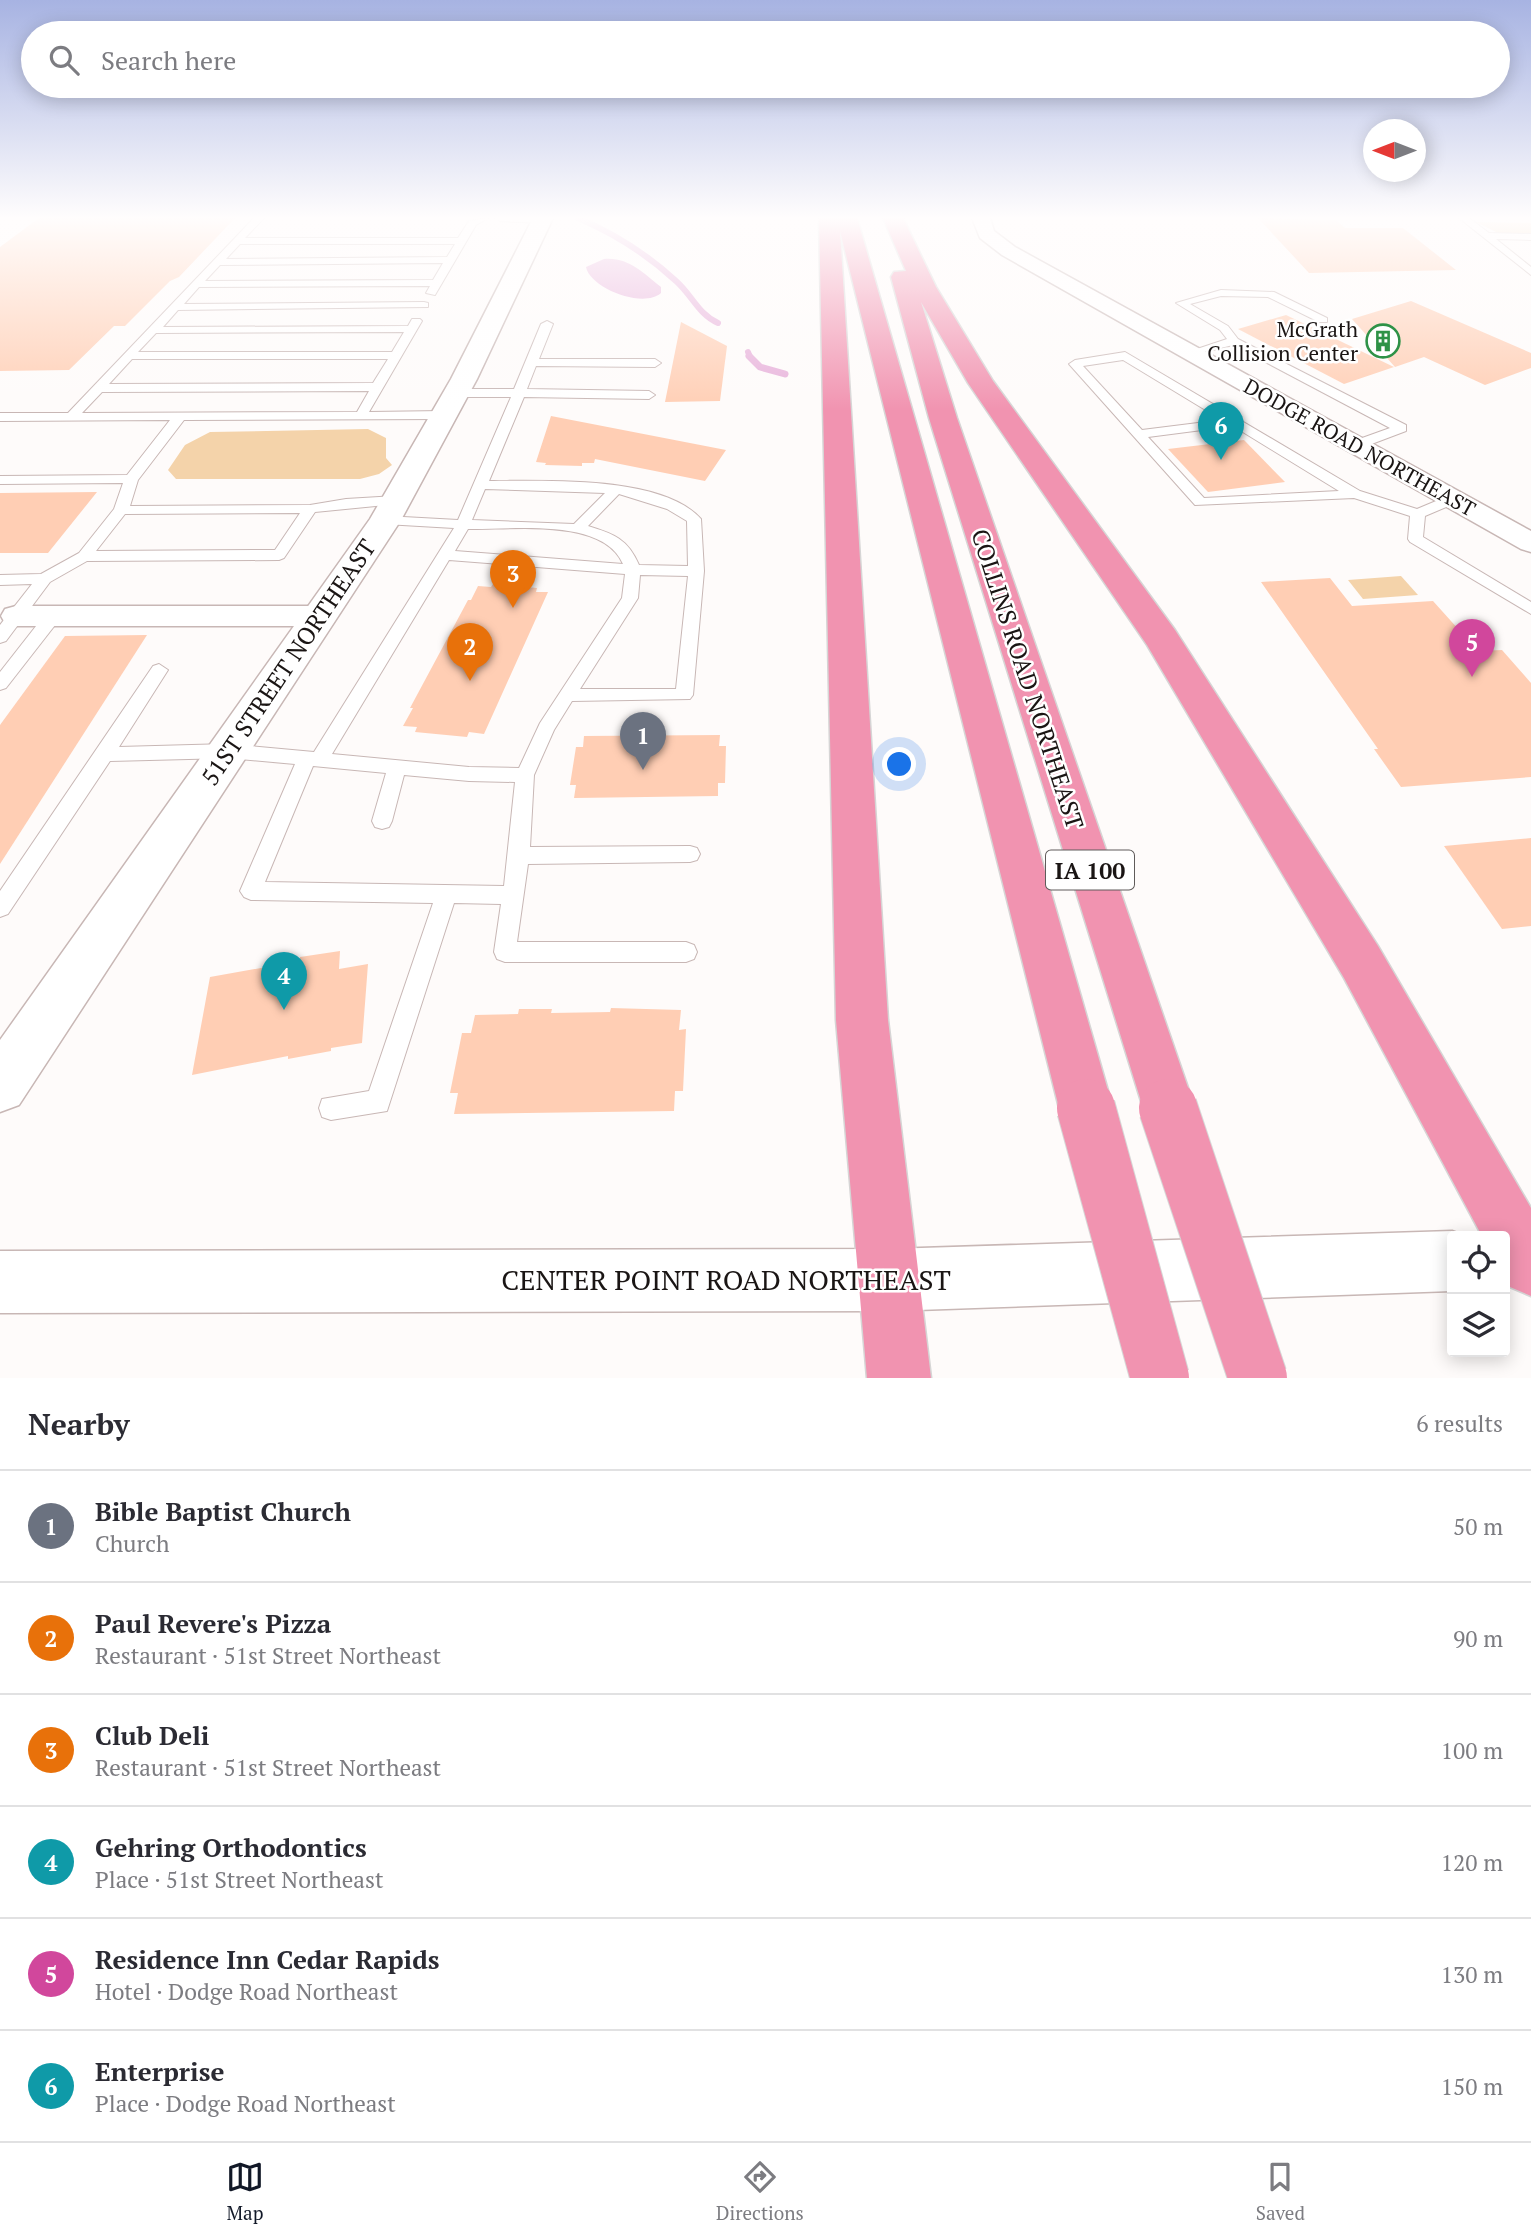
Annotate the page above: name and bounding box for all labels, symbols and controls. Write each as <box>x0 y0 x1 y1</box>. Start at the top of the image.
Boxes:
search box <box>21 21 1510 98</box>
icon: search <box>45 41 83 79</box>
text: Search here <box>101 43 236 77</box>
north arrow <box>1363 119 1426 182</box>
place label: McGrath Collision Center <box>1207 315 1358 367</box>
building icon: McGrath Collision Center <box>1364 322 1402 360</box>
street label: DODGE ROAD NORTHEAST <box>1239 372 1481 522</box>
pin: 6 <box>1198 402 1244 460</box>
street label: COLLINS ROAD NORTHEAST <box>964 525 1092 833</box>
street label: 51ST STREET NORTHEAST <box>193 532 383 791</box>
pin: 3 <box>490 550 536 608</box>
pin: 5 <box>1449 619 1495 677</box>
pin: 2 <box>447 623 493 681</box>
pin: 1 <box>620 712 666 770</box>
your location <box>882 747 916 781</box>
road number: IA 100 <box>1046 850 1134 890</box>
pin: 4 <box>261 952 307 1010</box>
map controls <box>1447 1231 1510 1357</box>
button: locate <box>1447 1231 1510 1294</box>
street label: CENTER POINT ROAD NORTHEAST <box>501 1261 951 1298</box>
button: layers <box>1447 1294 1510 1357</box>
text: Nearby <box>28 1404 130 1444</box>
text: 6 results <box>1416 1408 1503 1439</box>
text: Bible Baptist Church <box>95 1494 351 1528</box>
text: 1 <box>45 1511 58 1542</box>
text: 50 m <box>1453 1511 1503 1542</box>
text: Church <box>95 1528 170 1559</box>
text: Paul Revere's Pizza <box>95 1606 331 1640</box>
text: 2 <box>45 1623 58 1654</box>
text: 90 m <box>1453 1623 1503 1654</box>
text: Restaurant · 51st Street Northeast <box>95 1640 441 1671</box>
text: Club Deli <box>95 1718 209 1752</box>
text: 3 <box>45 1735 58 1766</box>
text: 100 m <box>1441 1735 1503 1766</box>
text: Restaurant · 51st Street Northeast <box>95 1752 441 1783</box>
text: Gehring Orthodontics <box>95 1830 367 1864</box>
text: 4 <box>45 1847 58 1878</box>
text: 120 m <box>1441 1847 1503 1878</box>
text: Place · 51st Street Northeast <box>95 1864 383 1895</box>
text: Residence Inn Cedar Rapids <box>95 1942 440 1976</box>
text: 5 <box>45 1959 58 1990</box>
text: 130 m <box>1441 1959 1503 1990</box>
text: Hotel · Dodge Road Northeast <box>95 1976 398 2007</box>
text: Enterprise <box>95 2054 224 2088</box>
text: 6 <box>45 2071 58 2102</box>
text: 150 m <box>1441 2071 1503 2102</box>
text: Place · Dodge Road Northeast <box>95 2088 396 2119</box>
tab: Map <box>226 2158 264 2225</box>
tab: Directions <box>716 2158 804 2225</box>
tab: Saved <box>1256 2158 1305 2225</box>

